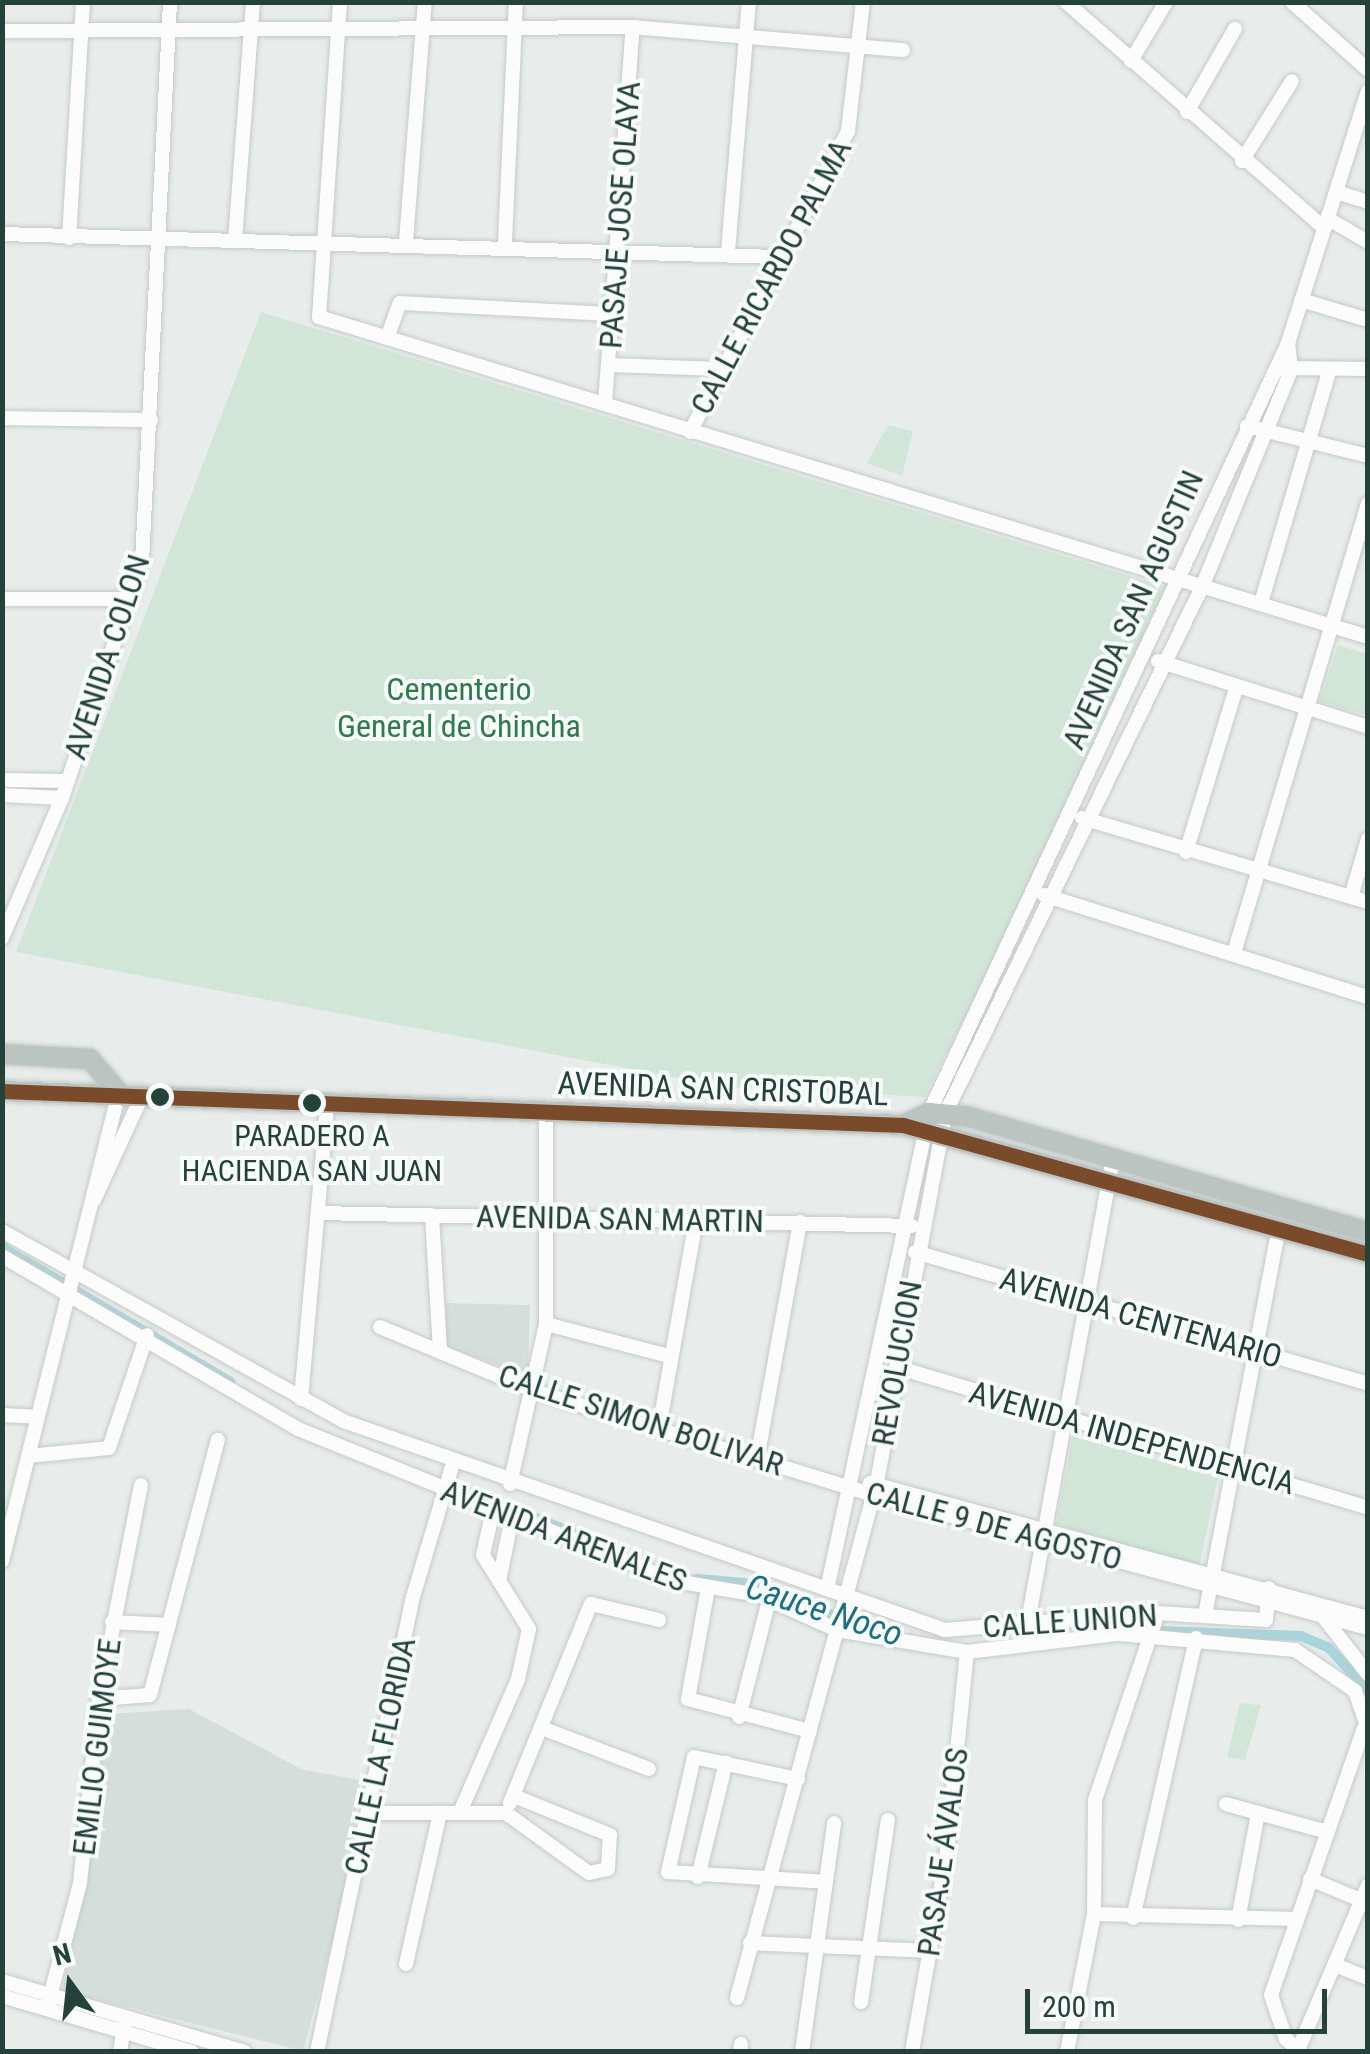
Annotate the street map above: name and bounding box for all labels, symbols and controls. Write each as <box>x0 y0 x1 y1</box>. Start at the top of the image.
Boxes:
street label: PASAJE JOSE OLAYA <box>592 80 648 350</box>
street label: CALLE RICARDO PALMA <box>682 133 860 421</box>
street label: AVENIDA SAN AGUSTIN <box>1054 465 1212 755</box>
street label: AVENIDA COLON <box>56 550 158 764</box>
park label: Cementerio General de Chincha <box>337 671 581 746</box>
street label: AVENIDA SAN CRISTOBAL <box>557 1064 889 1114</box>
unlabelled marker <box>150 1087 170 1107</box>
marker: PARADERO A HACIENDA SAN JUAN <box>302 1093 322 1113</box>
place label: PARADERO A HACIENDA SAN JUAN <box>182 1118 442 1188</box>
street label: AVENIDA SAN MARTIN <box>476 1197 764 1241</box>
street label: AVENIDA CENTENARIO <box>996 1259 1286 1377</box>
street label: REVOLUCION <box>864 1277 930 1449</box>
street label: CALLE SIMON BOLIVAR <box>494 1356 788 1484</box>
street label: AVENIDA INDEPENDENCIA <box>965 1373 1299 1503</box>
street label: AVENIDA ARENALES <box>436 1471 692 1601</box>
street label: CALLE 9 DE AGOSTO <box>862 1473 1126 1579</box>
water label: Cauce Noco <box>740 1566 908 1656</box>
street label: CALLE UNION <box>981 1596 1159 1646</box>
street label: CALLE LA FLORIDA <box>336 1634 424 1878</box>
street label: EMILIO GUIMOYE <box>65 1636 129 1858</box>
street label: PASAJE ÁVALOS <box>909 1745 977 1959</box>
north arrow <box>20 1934 120 2034</box>
text: N <box>50 1936 75 1973</box>
scale bar <box>1030 1969 1332 2031</box>
text: 200 m <box>1042 1989 1116 2024</box>

